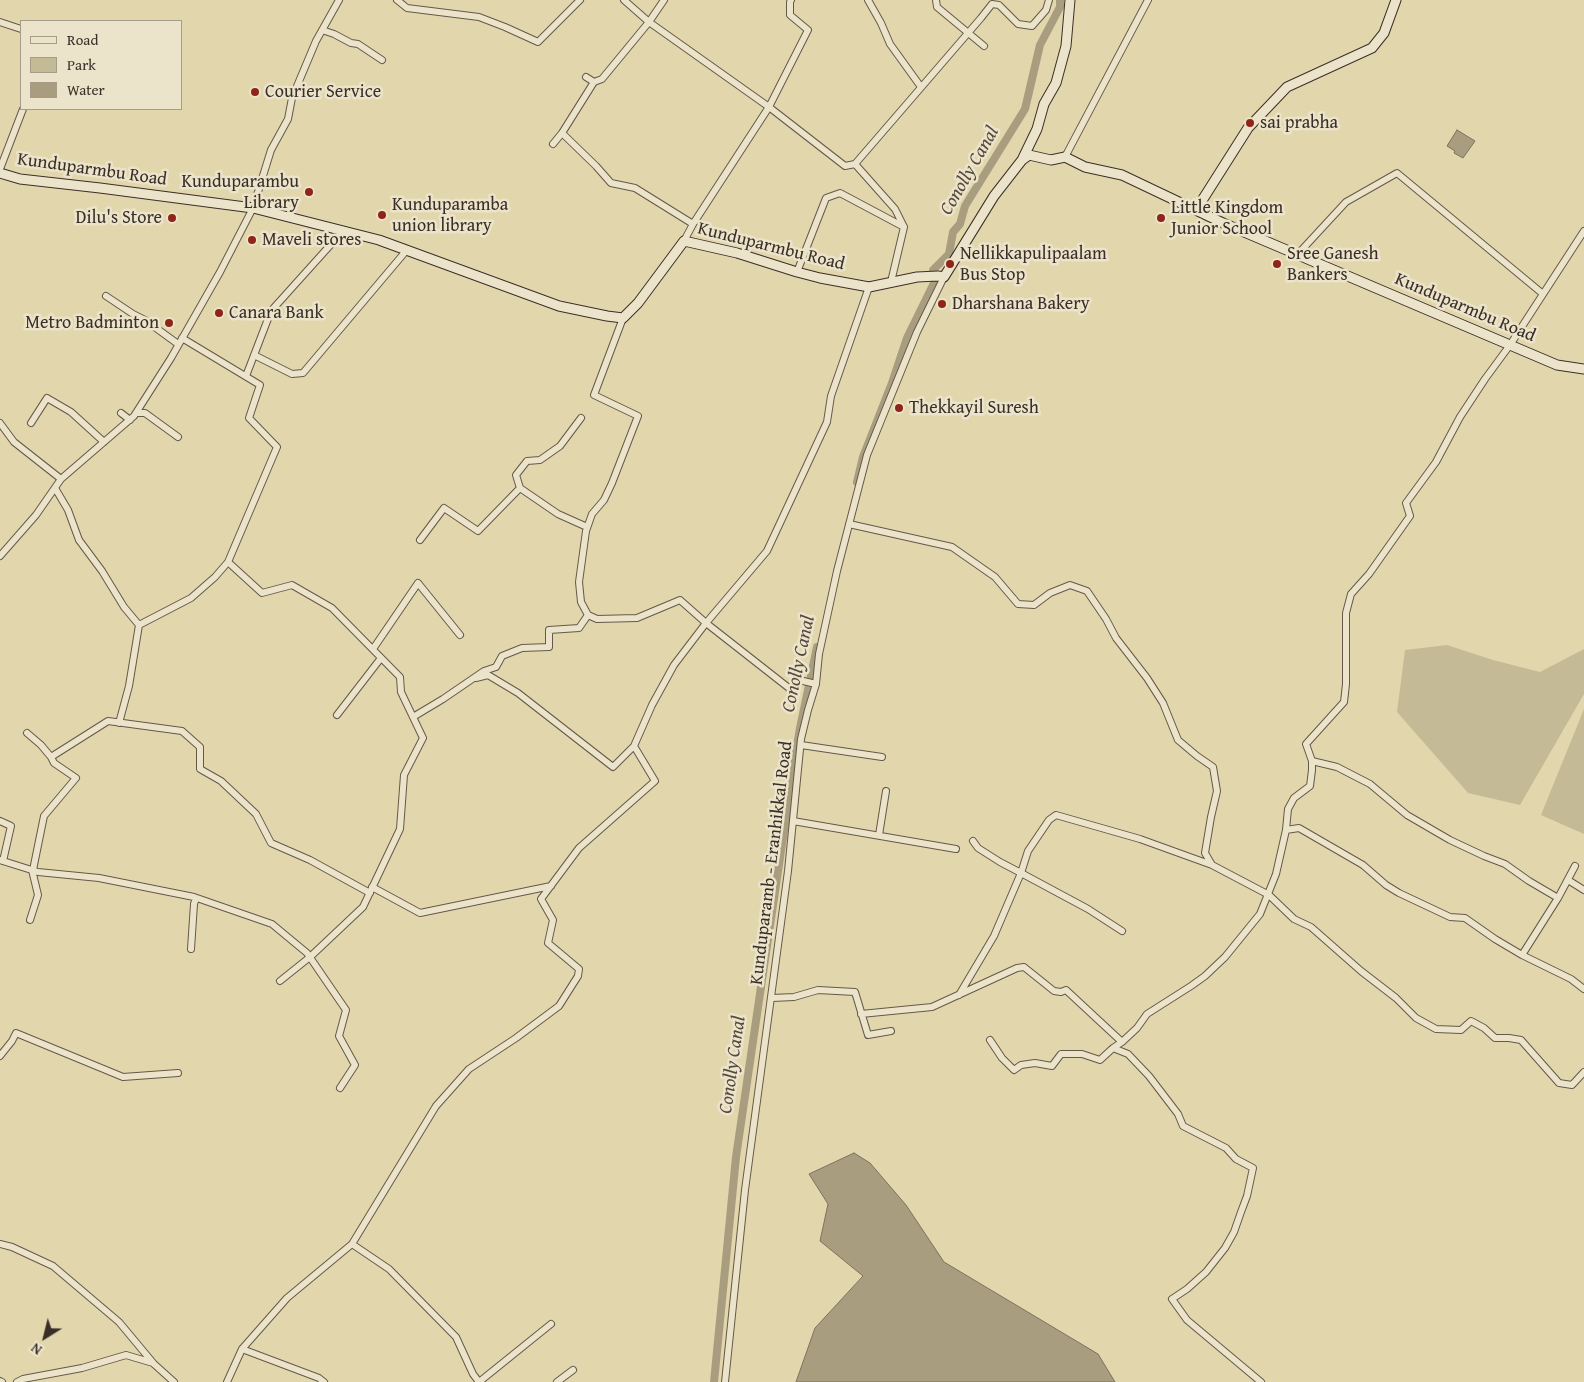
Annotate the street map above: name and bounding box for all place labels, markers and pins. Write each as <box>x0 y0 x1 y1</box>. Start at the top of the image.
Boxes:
place label: Courier Service <box>265 81 381 103</box>
marker: Courier Service <box>249 86 261 98</box>
place label: sai prabha <box>1260 112 1338 134</box>
marker: sai prabha <box>1244 117 1256 129</box>
place label: Kunduparambu Library <box>181 171 299 213</box>
marker: Kunduparambu Library <box>303 186 315 198</box>
place label: Kunduparamba union library <box>392 194 508 236</box>
place label: Little Kingdom Junior School <box>1171 197 1283 240</box>
place label: Dilu's Store <box>76 207 162 229</box>
marker: Kunduparamba union library <box>376 209 388 221</box>
marker: Dilu's Store <box>166 212 178 224</box>
marker: Little Kingdom Junior School <box>1155 212 1167 224</box>
place label: Maveli stores <box>262 229 361 251</box>
marker: Maveli stores <box>246 234 258 246</box>
place label: Nellikkapulipaalam Bus Stop <box>960 243 1107 286</box>
place label: Sree Ganesh Bankers <box>1287 243 1379 286</box>
marker: Nellikkapulipaalam Bus Stop <box>944 258 956 270</box>
marker: Sree Ganesh Bankers <box>1271 258 1283 270</box>
place label: Dharshana Bakery <box>952 293 1090 315</box>
marker: Dharshana Bakery <box>936 298 948 310</box>
place label: Canara Bank <box>229 302 324 324</box>
marker: Canara Bank <box>213 307 225 319</box>
place label: Metro Badminton <box>25 312 159 334</box>
marker: Metro Badminton <box>163 317 175 329</box>
place label: Thekkayil Suresh <box>909 397 1039 419</box>
marker: Thekkayil Suresh <box>893 402 905 414</box>

